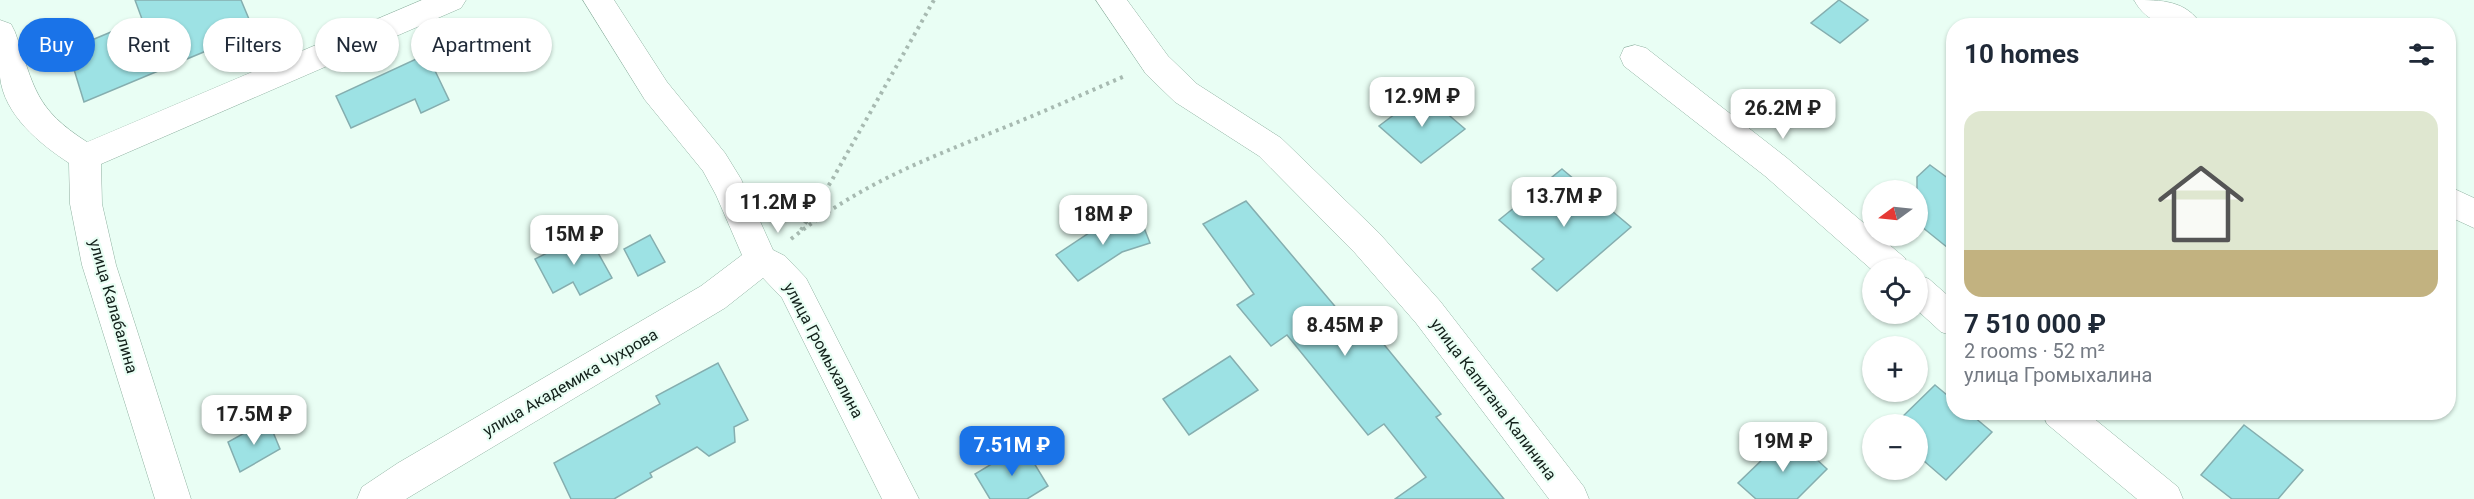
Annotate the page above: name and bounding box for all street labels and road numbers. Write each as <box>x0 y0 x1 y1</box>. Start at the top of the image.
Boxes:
street label: улица Калабалина <box>85 237 142 375</box>
street label: улица Громыхалина <box>780 279 867 421</box>
street label: улица Капитана Калинина <box>1427 315 1561 484</box>
street label: улица Академика Чухрова <box>479 325 661 440</box>

